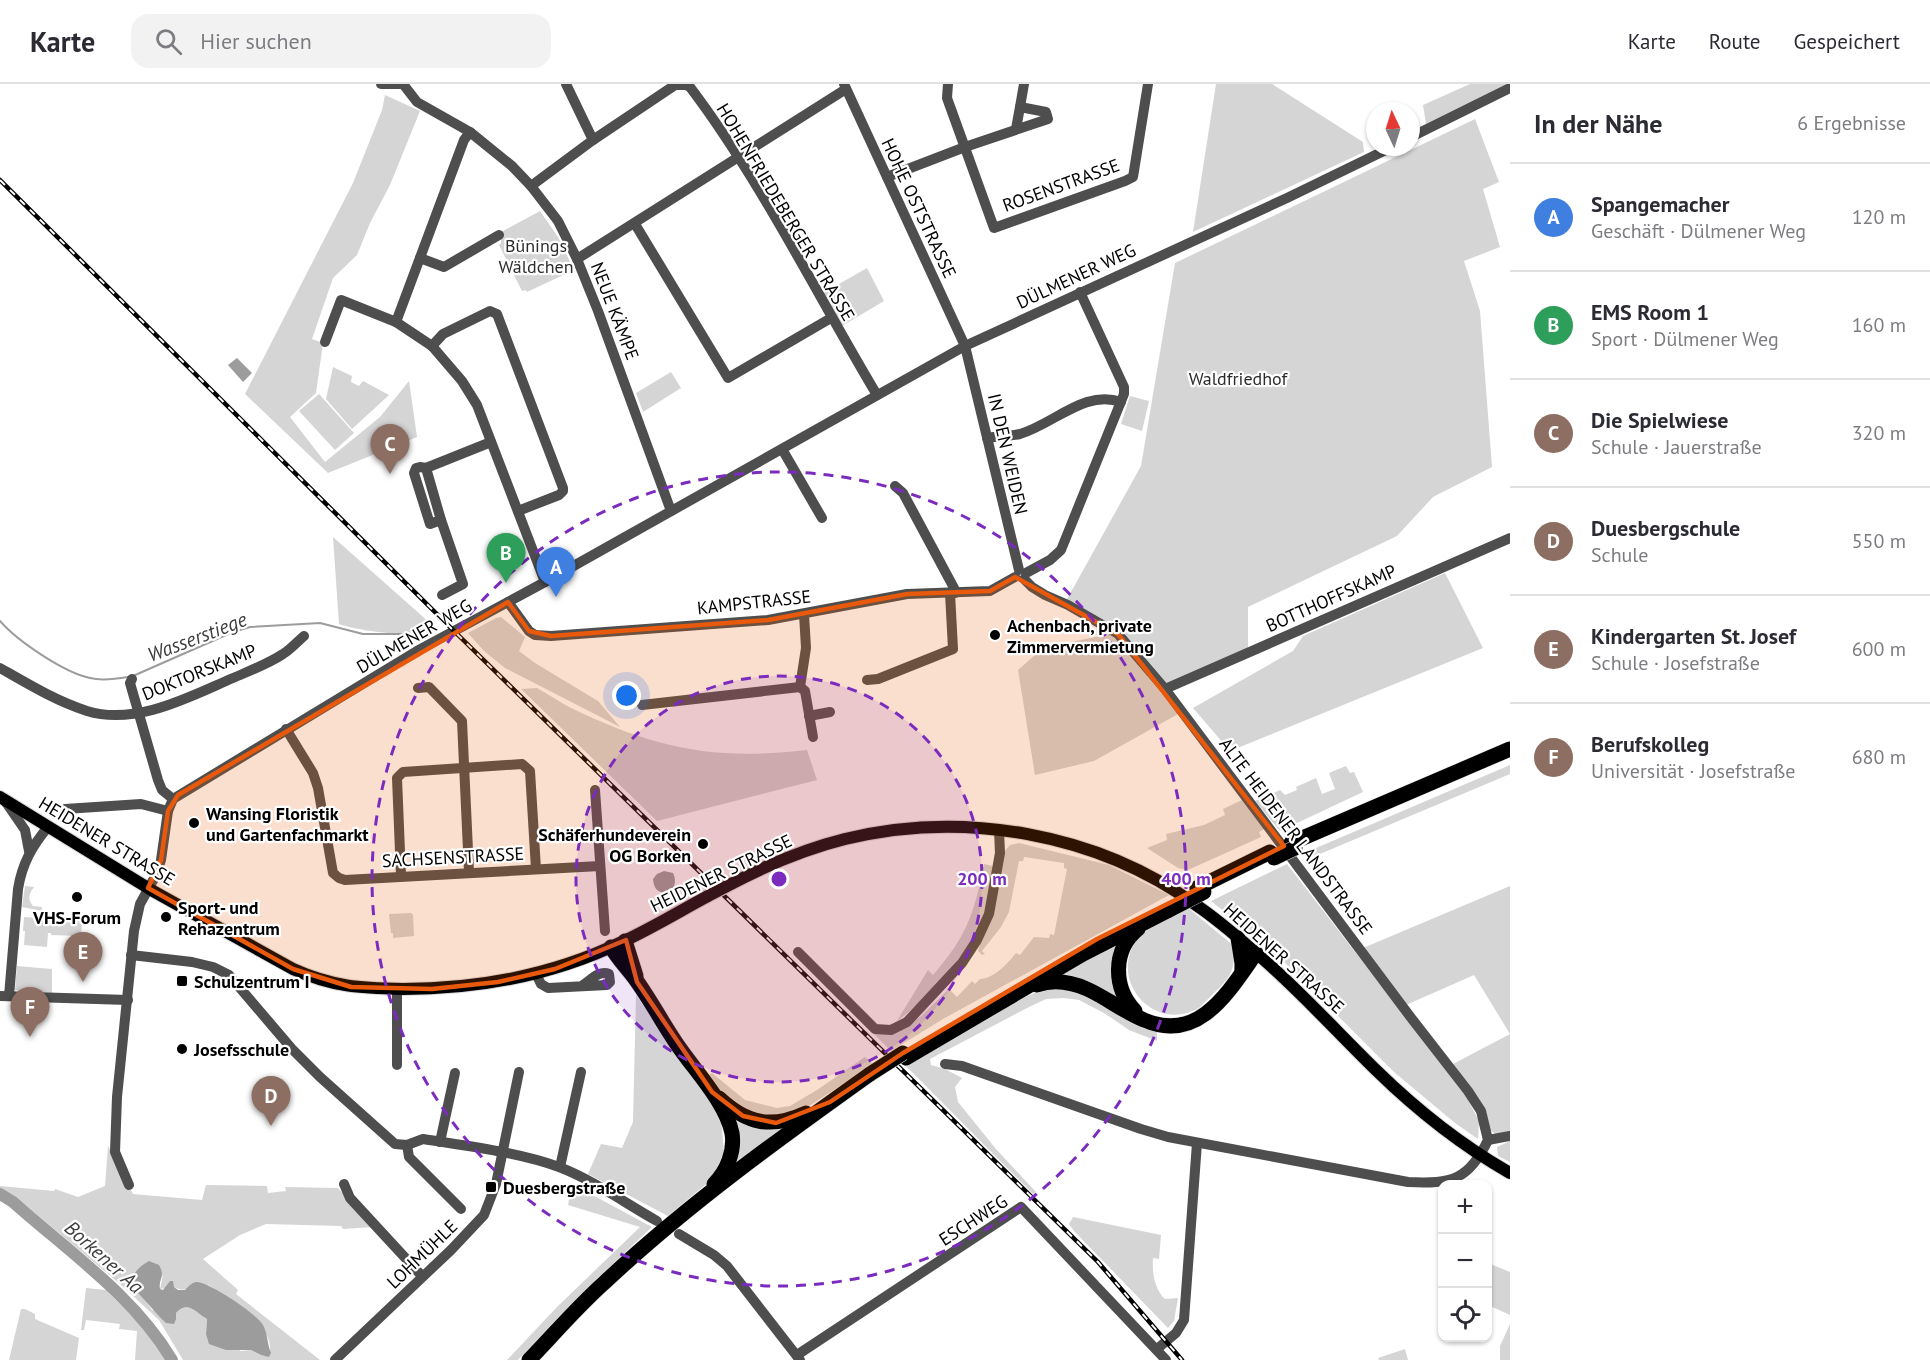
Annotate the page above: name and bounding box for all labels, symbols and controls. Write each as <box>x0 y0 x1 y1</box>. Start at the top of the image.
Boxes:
search box <box>131 14 551 68</box>
text: Karte <box>30 23 95 60</box>
icon: search <box>152 25 185 58</box>
text: Hier suchen <box>200 27 312 55</box>
text: Karte <box>1628 28 1676 55</box>
text: Route <box>1709 28 1760 55</box>
text: Gespeichert <box>1793 28 1900 55</box>
street label: HOHENFRIEDEBERGER STRASSE <box>712 99 860 325</box>
north arrow <box>1366 102 1420 156</box>
text: In der Nähe <box>1534 107 1662 140</box>
text: 6 Ergebnisse <box>1797 110 1906 136</box>
street label: HOHE OSTSTRASSE <box>876 134 962 282</box>
street label: ROSENSTRASSE <box>999 153 1123 217</box>
text: Spangemacher <box>1591 190 1729 218</box>
text: A <box>1547 204 1560 230</box>
text: 120 m <box>1852 204 1906 230</box>
text: Geschäft · Dülmener Weg <box>1591 218 1806 244</box>
park label: Bünings Wäldchen <box>498 234 574 278</box>
street label: DÜLMENER WEG <box>1013 238 1139 314</box>
street label: NEUE KÄMPE <box>586 259 644 363</box>
text: EMS Room 1 <box>1591 298 1709 326</box>
text: B <box>1548 312 1559 338</box>
text: 160 m <box>1852 312 1906 338</box>
text: Sport · Dülmener Weg <box>1591 326 1779 352</box>
park label: Waldfriedhof <box>1189 367 1289 390</box>
street label: IN DEN WEIDEN <box>983 391 1033 517</box>
text: Die Spielwiese <box>1591 406 1728 434</box>
text: C <box>1548 420 1559 446</box>
text: 320 m <box>1852 420 1906 446</box>
pin: C <box>370 424 410 474</box>
text: Schule · Jauerstraße <box>1591 434 1762 460</box>
text: Duesbergschule <box>1591 514 1740 542</box>
text: D <box>1547 528 1560 554</box>
text: 550 m <box>1852 528 1906 554</box>
pin: B <box>486 534 526 583</box>
text: Schule <box>1591 542 1648 568</box>
pin: A <box>536 548 576 597</box>
street label: BOTTHOFFSKAMP <box>1262 559 1400 637</box>
street label: KAMPSTRASSE <box>696 585 812 619</box>
street label: DÜLMENER WEG <box>352 594 476 678</box>
water label: Wasserstiege <box>143 606 251 668</box>
place label: Achenbach, private Zimmervermietung <box>1007 614 1154 658</box>
text: Kindergarten St. Josef <box>1591 622 1796 650</box>
marker: Achenbach, private Zimmervermietung <box>988 628 1002 642</box>
text: E <box>1548 636 1559 662</box>
text: 600 m <box>1852 636 1906 662</box>
street label: DOKTORSKAMP <box>138 639 260 705</box>
text: Schule · Josefstraße <box>1591 650 1760 676</box>
your location <box>612 681 641 710</box>
text: Berufskolleg <box>1591 730 1709 758</box>
street label: ALTE HEIDENER LANDSTRASSE <box>1214 733 1378 939</box>
text: F <box>1548 744 1559 770</box>
text: 680 m <box>1852 744 1906 770</box>
text: Universität · Josefstraße <box>1591 758 1795 784</box>
street label: HEIDENER STRASSE <box>35 791 179 891</box>
place label: Wansing Floristik und Gartenfachmarkt <box>206 802 369 846</box>
marker: Wansing Floristik und Gartenfachmarkt <box>187 816 201 830</box>
place label: Schäferhundeverein OG Borken <box>538 823 691 867</box>
street label: HEIDENER STRASSE <box>646 829 796 917</box>
marker: Schäferhundeverein OG Borken <box>696 837 710 851</box>
street label: SACHSENSTRASSE <box>381 842 525 872</box>
text: 200 m <box>957 867 1007 890</box>
text: 400 m <box>1161 867 1211 890</box>
centre of rings <box>769 869 789 889</box>
marker: VHS-Forum <box>70 890 84 904</box>
place label: Sport- und Rehazentrum <box>178 896 280 940</box>
street label: HEIDENER STRASSE <box>1219 898 1349 1018</box>
place label: VHS-Forum <box>32 906 121 929</box>
marker: Sport- und Rehazentrum <box>159 910 173 924</box>
pin: E <box>64 932 103 982</box>
place label: Schulzentrum I <box>194 970 310 993</box>
marker: Schulzentrum I <box>175 974 189 988</box>
pin: F <box>10 988 50 1037</box>
place label: Josefsschule <box>193 1038 289 1061</box>
marker: Josefsschule <box>175 1042 189 1056</box>
pin: D <box>252 1076 290 1126</box>
place label: Duesbergstraße <box>503 1176 625 1199</box>
marker: Duesbergstraße <box>484 1180 498 1194</box>
map controls <box>1438 1180 1492 1342</box>
button: + <box>1438 1180 1492 1234</box>
street label: ESCHWEG <box>934 1189 1012 1251</box>
water label: Borkener Aa <box>59 1215 149 1299</box>
street label: LOHMÜHLE <box>382 1215 462 1293</box>
button: − <box>1438 1234 1492 1288</box>
button: locate <box>1438 1288 1492 1342</box>

